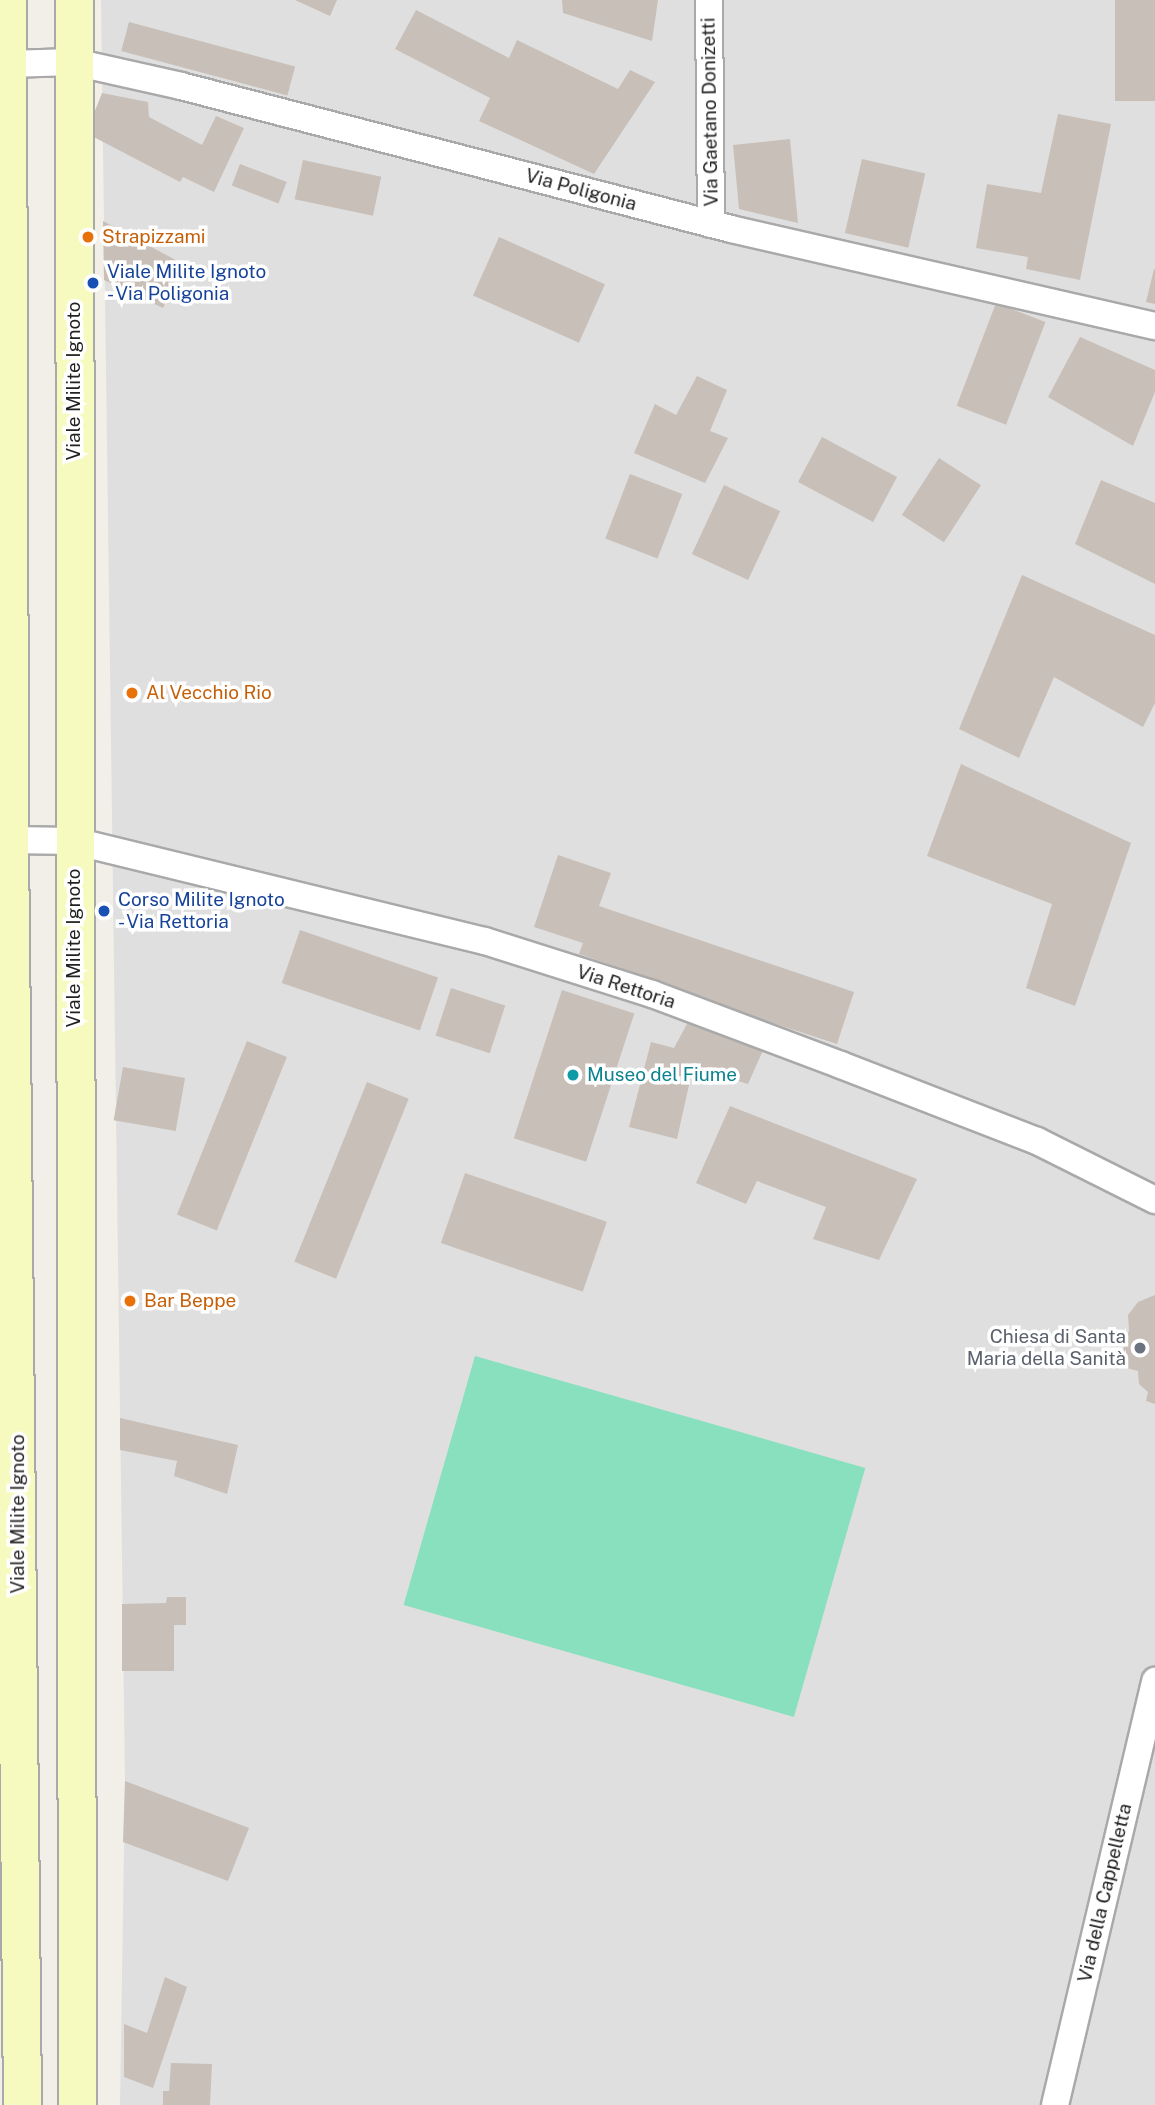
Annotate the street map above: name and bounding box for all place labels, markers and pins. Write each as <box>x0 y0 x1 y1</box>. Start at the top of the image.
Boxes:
place label: Strapizzami <box>102 226 206 248</box>
marker: Strapizzami <box>80 229 96 245</box>
place label: Viale Milite Ignoto - Via Poligonia <box>107 261 266 305</box>
marker: Viale Milite Ignoto - Via Poligonia <box>85 275 101 291</box>
place label: Al Vecchio Rio <box>146 682 272 704</box>
marker: Al Vecchio Rio <box>124 685 140 701</box>
place label: Corso Milite Ignoto - Via Rettoria <box>118 889 285 933</box>
marker: Corso Milite Ignoto - Via Rettoria <box>96 903 112 919</box>
place label: Museo del Fiume <box>587 1064 737 1086</box>
marker: Museo del Fiume <box>565 1067 581 1083</box>
place label: Bar Beppe <box>144 1290 236 1312</box>
marker: Bar Beppe <box>122 1293 138 1309</box>
place label: Chiesa di Santa Maria della Sanità <box>966 1326 1126 1370</box>
marker: Chiesa di Santa Maria della Sanità <box>1132 1340 1148 1356</box>

